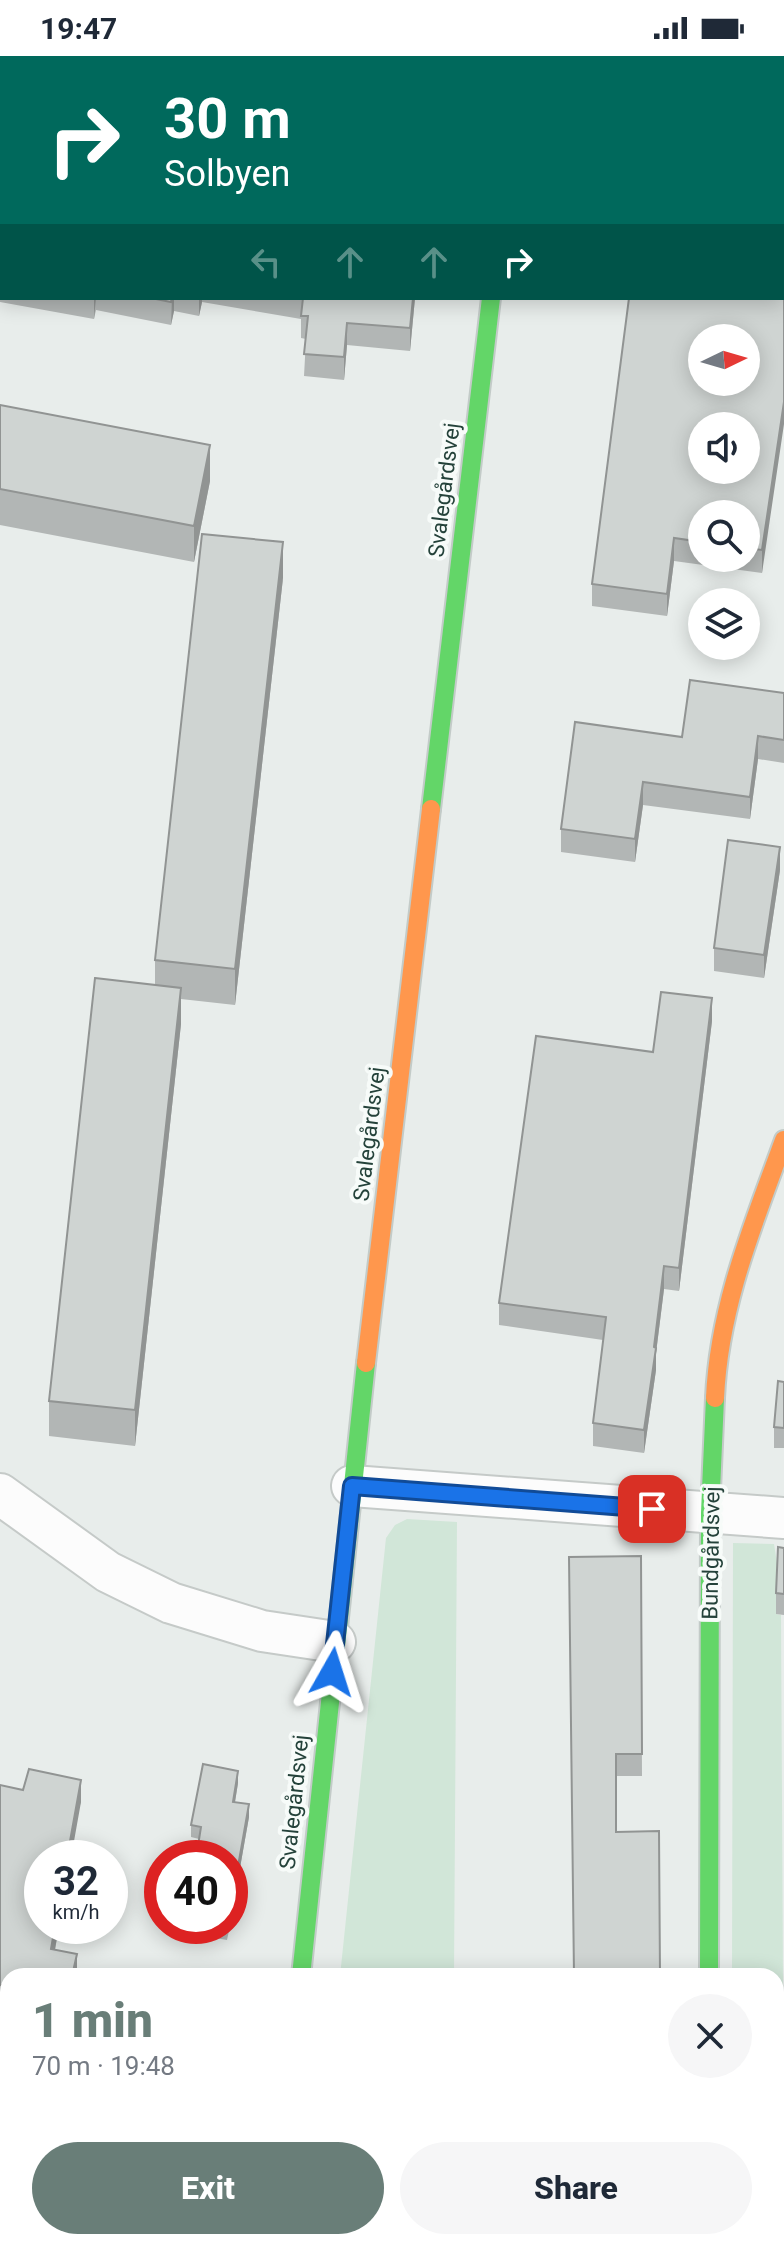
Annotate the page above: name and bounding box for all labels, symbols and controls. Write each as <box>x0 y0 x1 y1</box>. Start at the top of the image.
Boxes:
text: 19:47 <box>40 11 117 46</box>
text: 30 m <box>164 86 291 152</box>
icon: right <box>32 88 136 192</box>
text: Solbyen <box>164 153 290 195</box>
icon: left <box>244 240 288 284</box>
icon: ahead <box>328 240 372 284</box>
icon: ahead <box>412 240 456 284</box>
icon: right <box>496 240 540 284</box>
north arrow <box>688 324 760 396</box>
map controls <box>688 324 760 660</box>
button: sound <box>688 412 760 484</box>
street label: Svalegårdsvej <box>423 421 465 559</box>
button: search <box>688 500 760 572</box>
button: layers <box>688 588 760 660</box>
street label: Svalegårdsvej <box>348 1065 390 1203</box>
pin <box>618 1475 686 1543</box>
street label: Bundgårdsvej <box>697 1486 725 1620</box>
icon: arrive <box>630 1487 674 1531</box>
position arrow <box>290 1630 374 1714</box>
street label: Svalegårdsvej <box>274 1733 314 1871</box>
speed limit sign: 40 <box>144 1840 248 1944</box>
text: 32 <box>53 1858 99 1905</box>
text: km/h <box>53 1900 99 1924</box>
text: 1 min <box>32 1992 153 2049</box>
button: close <box>668 1994 752 2078</box>
text: 70 m · 19:48 <box>32 2051 175 2081</box>
button: Exit <box>32 2142 384 2234</box>
button: Share <box>400 2142 752 2234</box>

